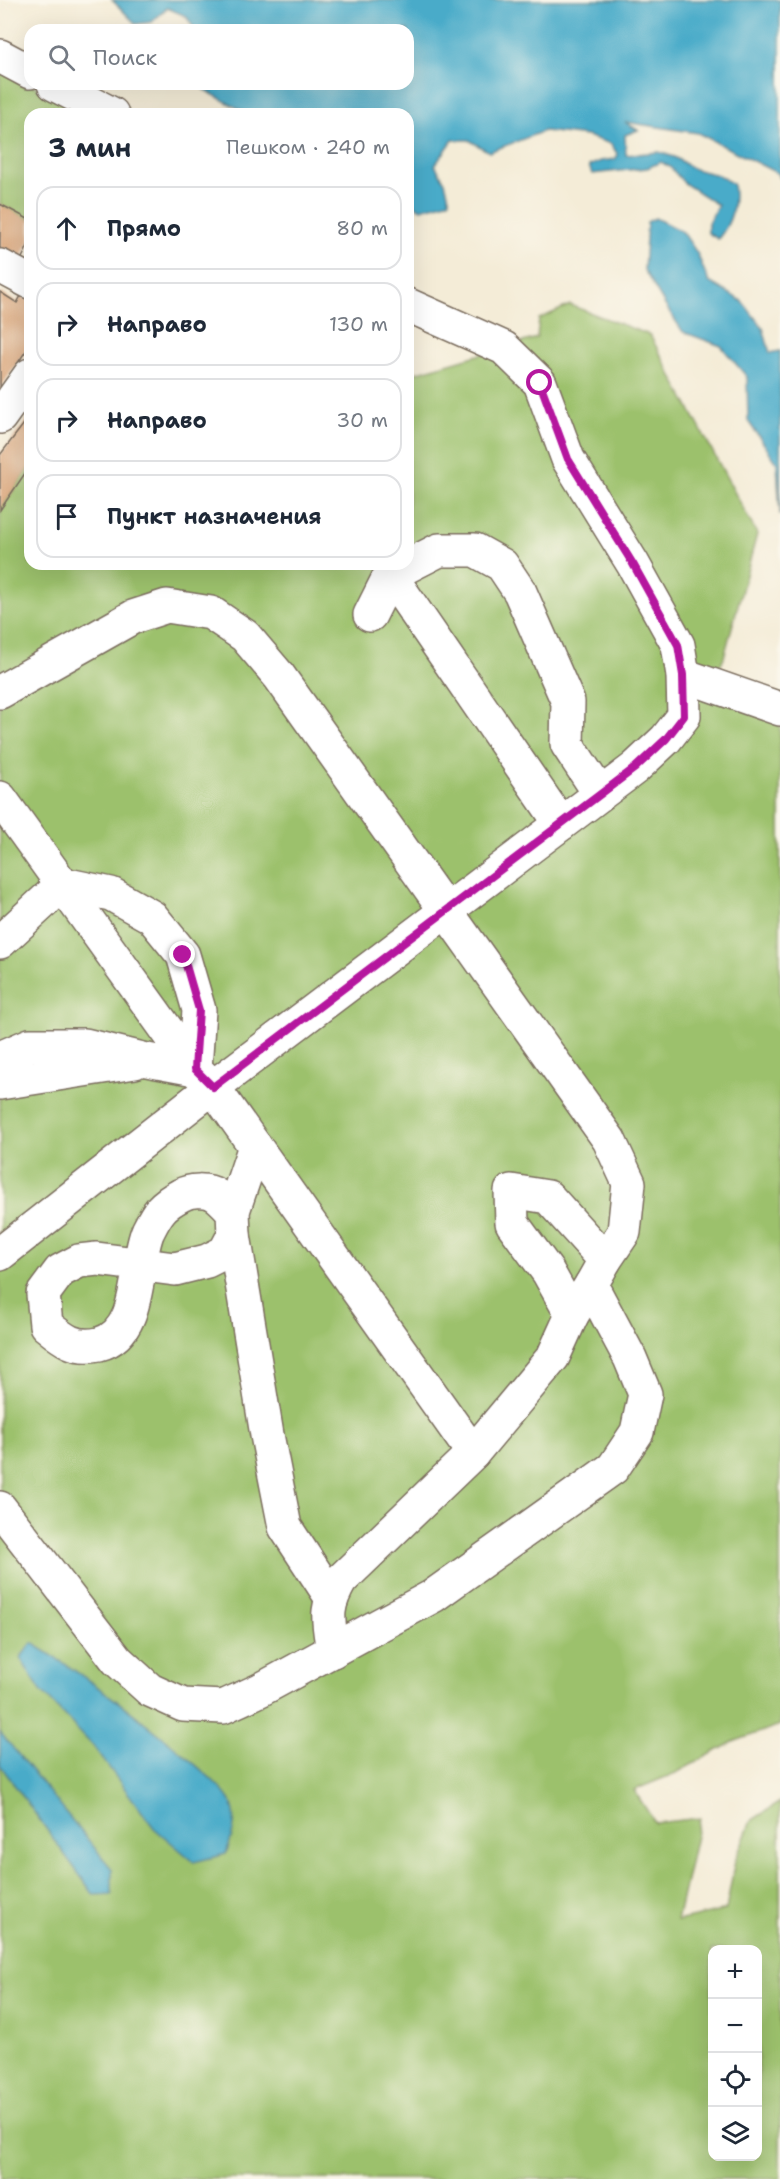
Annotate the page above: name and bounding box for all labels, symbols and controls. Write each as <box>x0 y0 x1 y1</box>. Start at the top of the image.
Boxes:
search box <box>24 24 414 90</box>
icon: search <box>45 41 78 74</box>
text: Поиск <box>93 43 157 72</box>
text: 3 мин <box>48 130 131 165</box>
text: Пешком · 240 m <box>226 134 390 160</box>
icon: ahead <box>50 212 83 245</box>
text: Прямо <box>107 214 181 243</box>
text: 80 m <box>336 215 388 241</box>
icon: right <box>50 308 83 341</box>
text: Направо <box>107 310 207 339</box>
text: 130 m <box>329 311 388 337</box>
route start <box>526 369 552 395</box>
icon: right <box>50 404 83 437</box>
text: Направо <box>107 406 207 435</box>
text: 30 m <box>336 407 388 433</box>
icon: arrive <box>50 500 83 533</box>
text: Пункт назначения <box>107 502 321 531</box>
route end <box>169 941 195 967</box>
map controls <box>708 1945 762 2161</box>
button: + <box>708 1945 762 1999</box>
button: − <box>708 1999 762 2053</box>
button: locate <box>708 2053 762 2107</box>
button: layers <box>708 2107 762 2161</box>

